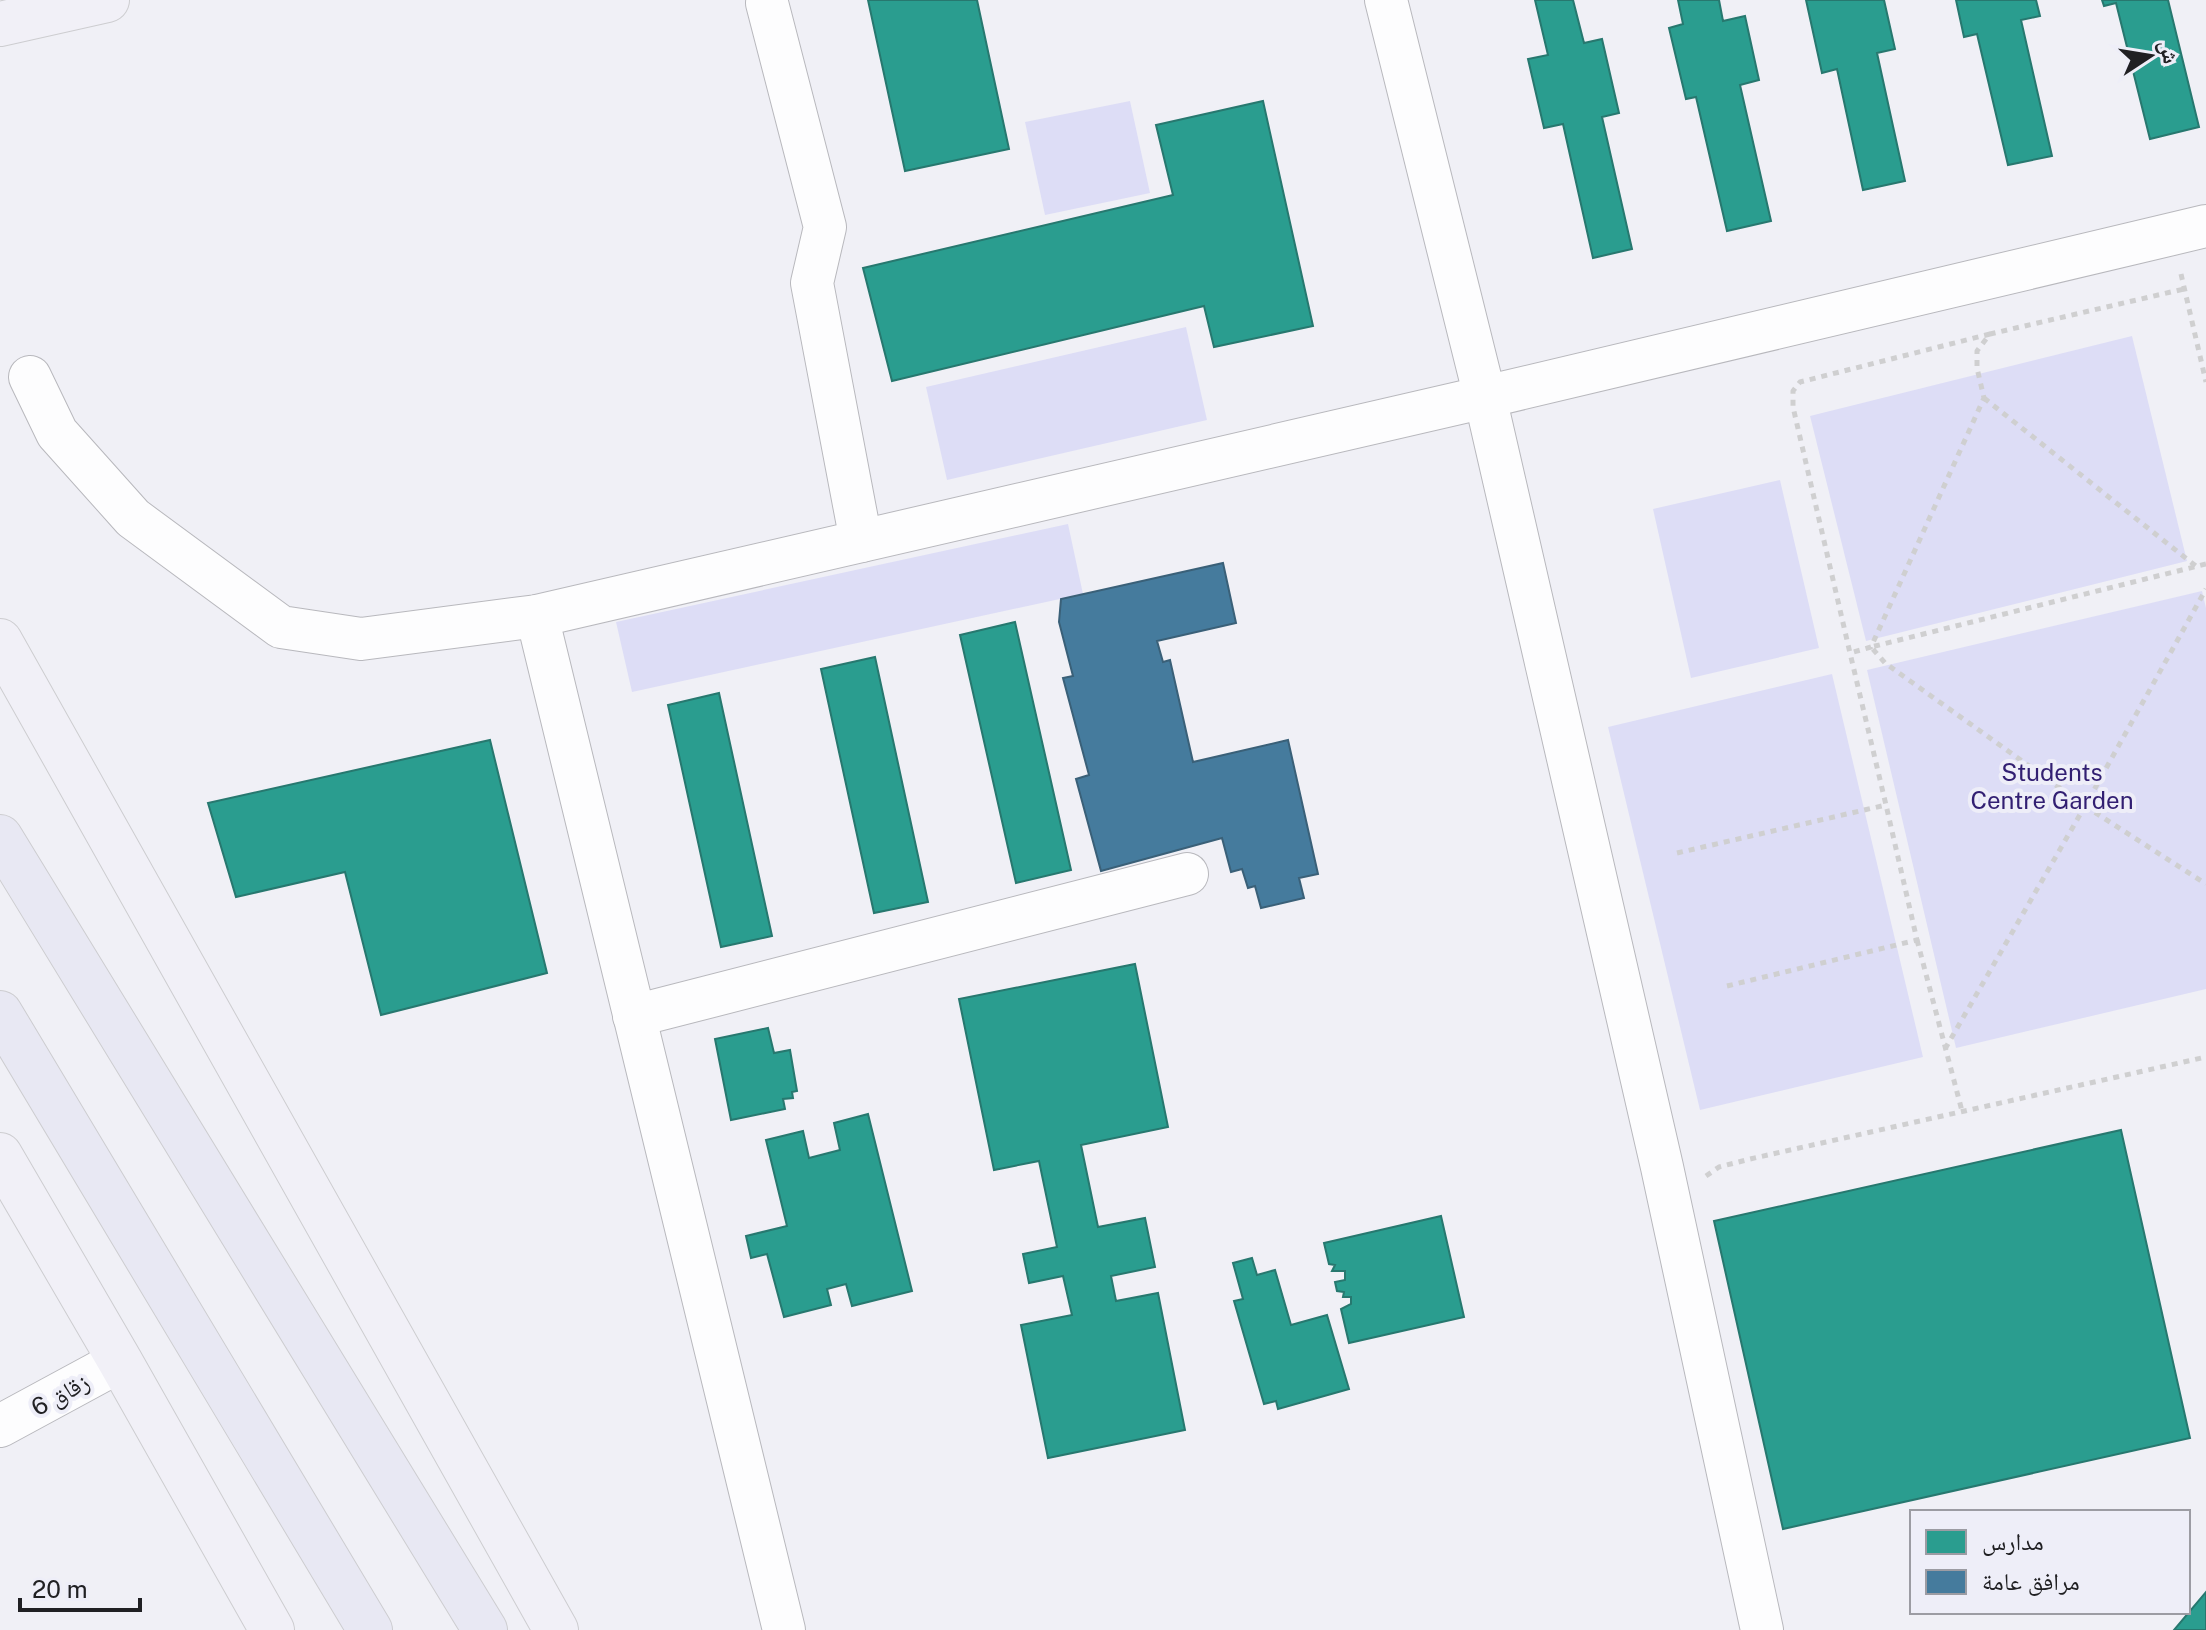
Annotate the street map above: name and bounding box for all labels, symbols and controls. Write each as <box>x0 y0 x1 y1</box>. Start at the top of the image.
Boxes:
north arrow <box>2110 16 2190 96</box>
text: ش <box>2153 38 2185 66</box>
park label: Students Centre Garden <box>1970 758 2134 814</box>
street label: زقاق 6 <box>26 1367 94 1422</box>
legend <box>1910 1510 2190 1614</box>
text: مدارس <box>1982 1527 2044 1556</box>
scale bar <box>20 1562 140 1612</box>
text: مرافق عامة <box>1982 1567 2080 1596</box>
text: 20 m <box>32 1575 88 1603</box>

